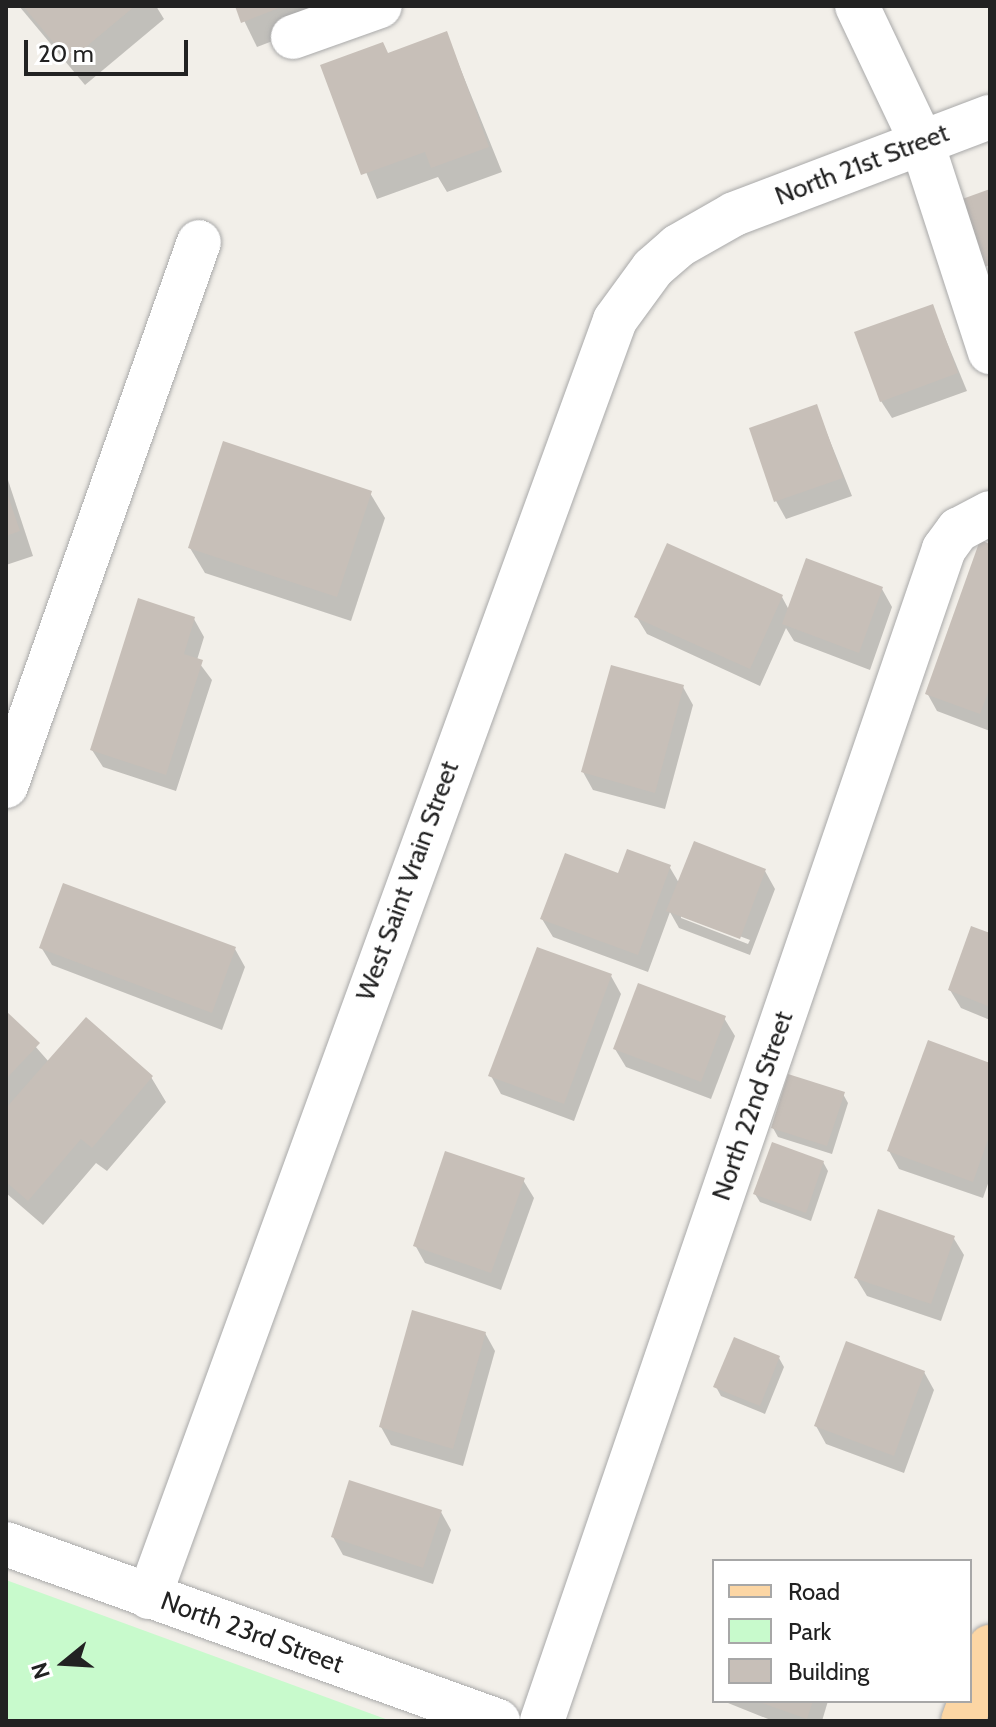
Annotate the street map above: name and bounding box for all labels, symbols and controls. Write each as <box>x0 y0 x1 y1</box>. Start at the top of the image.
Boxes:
scale bar <box>28 24 192 74</box>
text: 20 m <box>38 39 94 68</box>
street label: North 21st Street <box>771 118 953 212</box>
street label: West Saint Vrain Street <box>350 757 466 1005</box>
street label: North 22nd Street <box>706 1007 800 1205</box>
legend <box>712 1559 972 1703</box>
text: Road <box>788 1577 840 1606</box>
street label: North 23rd Street <box>157 1586 347 1680</box>
text: Park <box>788 1617 831 1646</box>
north arrow <box>24 1623 104 1703</box>
text: Building <box>788 1657 869 1686</box>
text: N <box>25 1659 56 1682</box>

